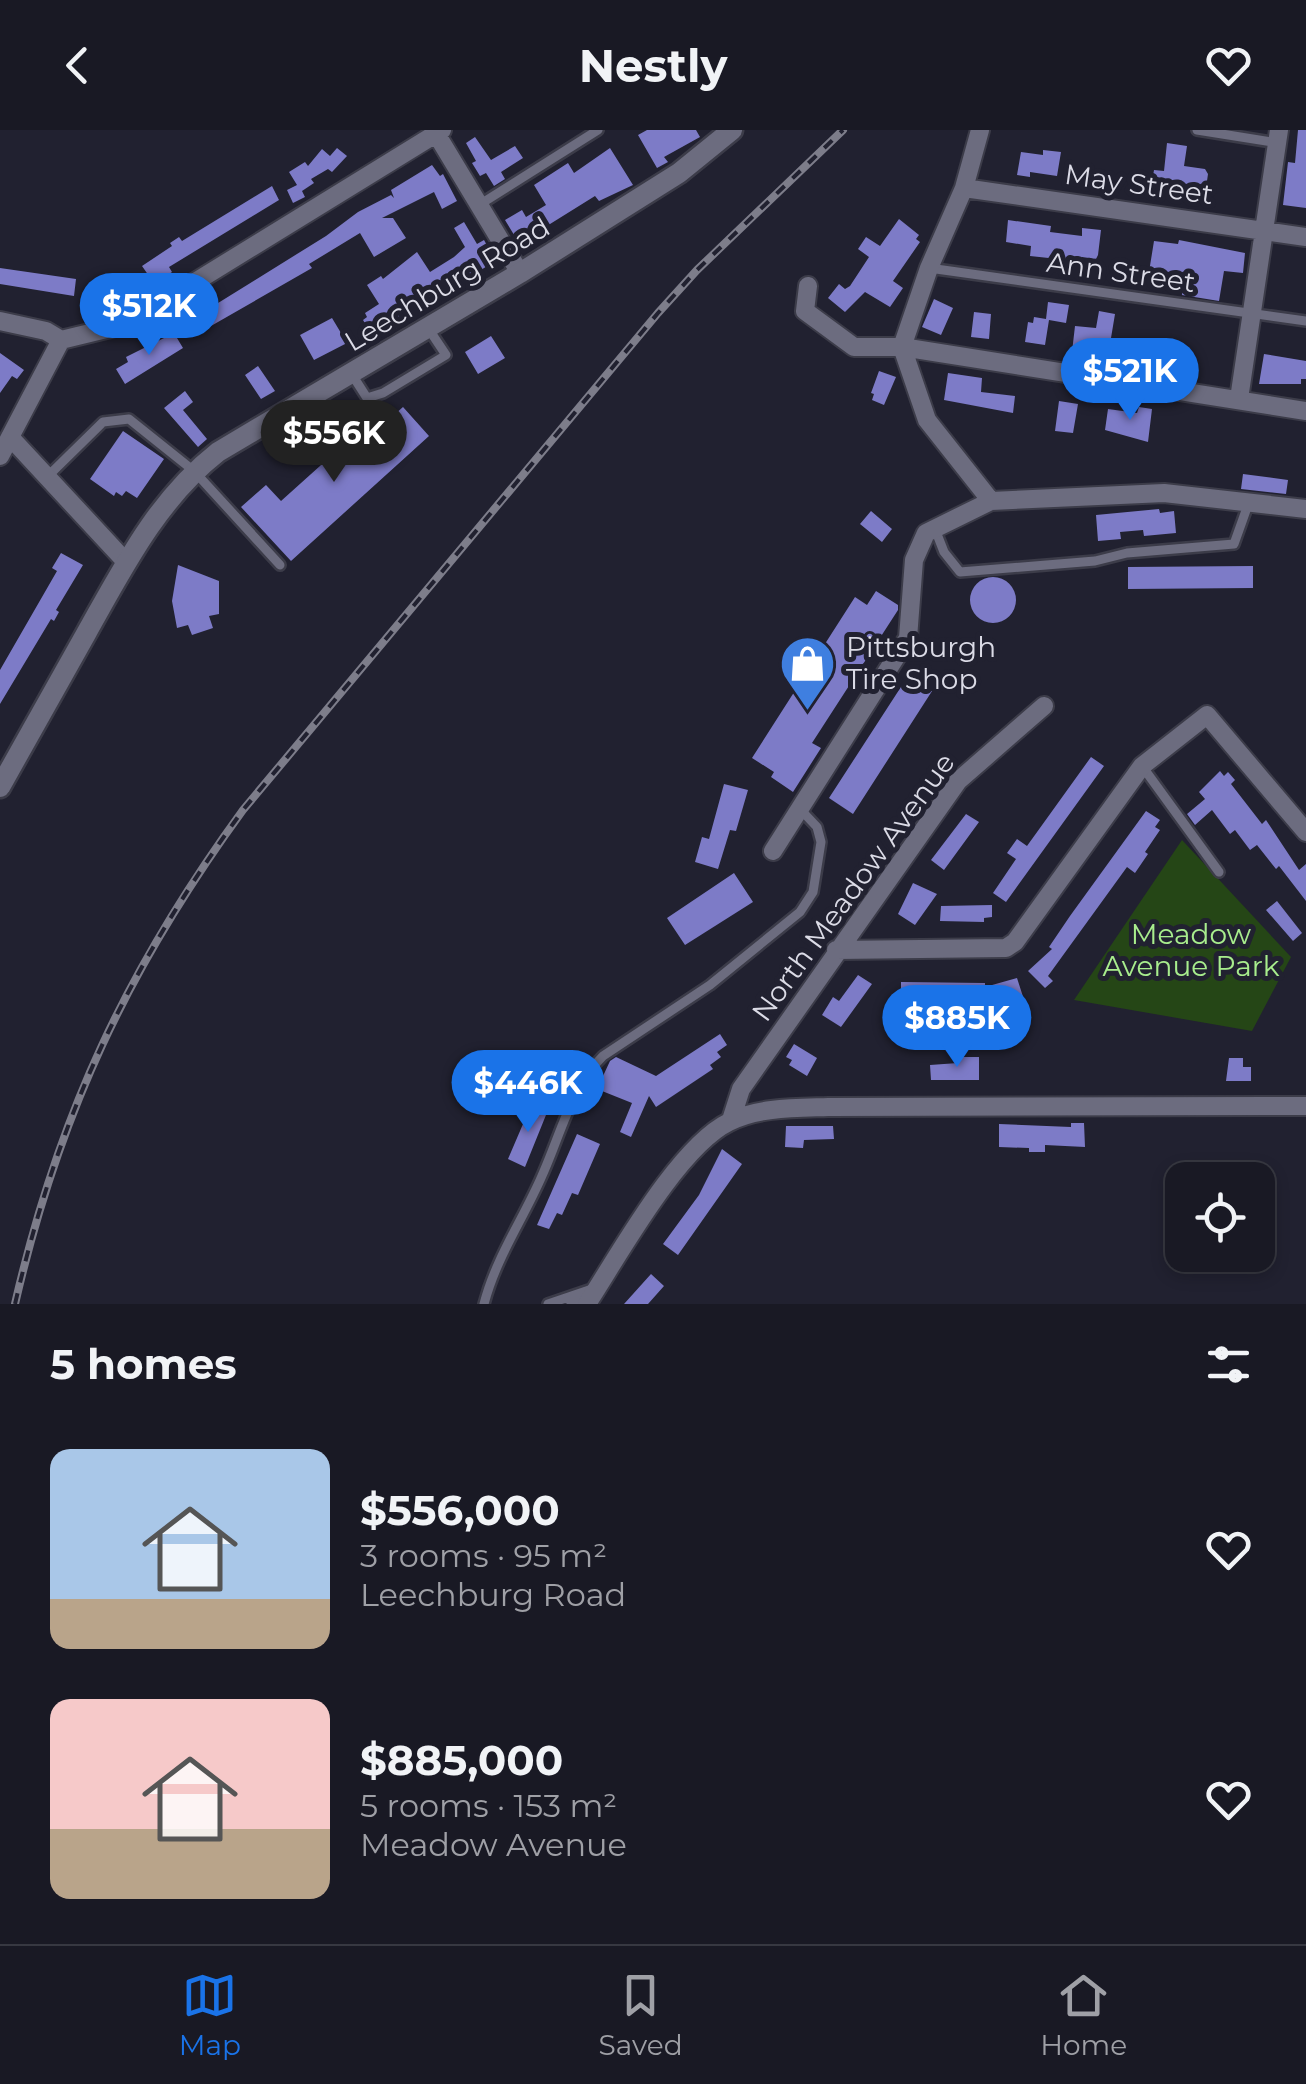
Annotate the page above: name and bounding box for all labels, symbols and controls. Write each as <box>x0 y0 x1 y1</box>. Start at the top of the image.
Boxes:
icon: back <box>50 38 105 93</box>
text: Nestly <box>579 38 727 93</box>
icon: heart <box>1201 38 1256 93</box>
street label: May Street <box>1062 157 1216 211</box>
street label: Leechburg Road <box>338 209 556 359</box>
street label: Ann Street <box>1044 245 1198 299</box>
pin: $512K <box>79 273 219 358</box>
text: $512K <box>102 286 196 325</box>
pin: $521K <box>1060 338 1200 423</box>
text: $521K <box>1083 351 1177 390</box>
pin: $556K <box>264 400 404 485</box>
text: $556K <box>283 413 385 452</box>
place label: Pittsburgh Tire Shop <box>846 630 996 696</box>
shop icon: Pittsburgh Tire Shop <box>777 633 837 712</box>
street label: North Meadow Avenue <box>744 746 962 1028</box>
park label: Meadow Avenue Park <box>1103 917 1280 983</box>
pin: $885K <box>887 985 1027 1070</box>
text: $885K <box>904 998 1010 1037</box>
pin: $446K <box>458 1050 598 1135</box>
text: $446K <box>474 1063 582 1102</box>
map controls <box>1165 1162 1275 1272</box>
button: locate <box>1165 1162 1275 1272</box>
icon: filters <box>1201 1337 1256 1392</box>
text: 5 homes <box>50 1338 237 1390</box>
text: $556,000 <box>360 1484 560 1536</box>
icon: home <box>130 1489 250 1609</box>
icon: heart <box>1201 1522 1256 1577</box>
text: 3 rooms · 95 m² <box>360 1536 607 1575</box>
text: Leechburg Road <box>360 1575 626 1614</box>
text: $885,000 <box>360 1734 563 1786</box>
icon: home <box>130 1739 250 1859</box>
icon: heart <box>1201 1772 1256 1827</box>
text: 5 rooms · 153 m² <box>360 1786 617 1825</box>
text: Meadow Avenue <box>360 1825 627 1864</box>
tab: Map <box>179 1968 241 2062</box>
tab: Saved <box>599 1968 683 2062</box>
tab: Home <box>1040 1968 1127 2062</box>

